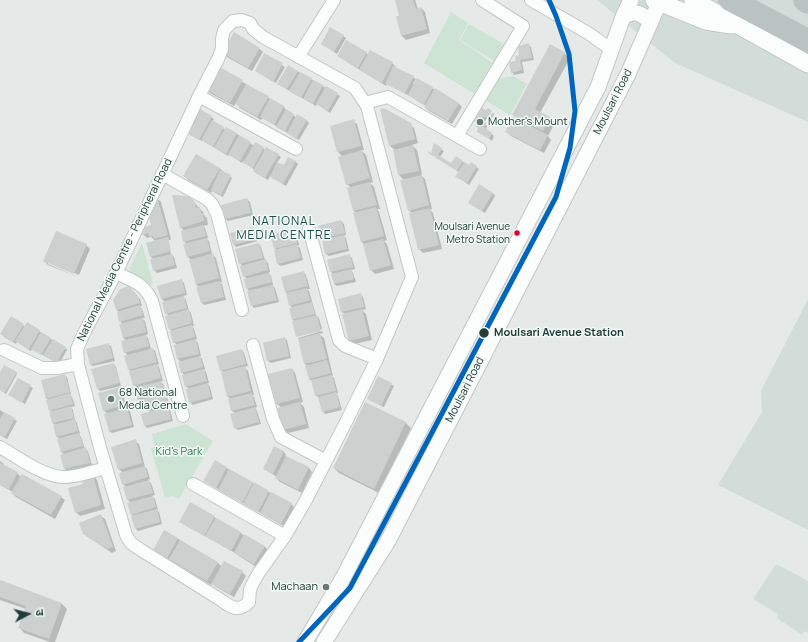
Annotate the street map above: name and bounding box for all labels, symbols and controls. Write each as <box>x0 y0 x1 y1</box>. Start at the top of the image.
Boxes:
street label: Moulsari Road <box>591 67 635 137</box>
place label: Mother's Mount <box>488 115 568 129</box>
marker: Mother's Mount <box>475 117 485 127</box>
street label: National Media Centre - Peripheral Road <box>75 156 175 344</box>
district label: NATIONAL MEDIA CENTRE <box>237 215 331 243</box>
place label: Moulsari Avenue Metro Station <box>434 221 510 244</box>
marker: Moulsari Avenue Metro Station <box>512 228 522 238</box>
marker: Moulsari Avenue Station <box>477 326 491 340</box>
place label: Moulsari Avenue Station <box>494 326 624 340</box>
street label: Moulsari Road <box>443 355 487 425</box>
place label: 68 National Media Centre <box>119 386 187 412</box>
marker: 68 National Media Centre <box>106 394 116 404</box>
park label: Kid's Park <box>156 445 202 459</box>
place label: Machaan <box>271 580 318 594</box>
marker: Machaan <box>321 582 331 592</box>
north arrow <box>8 594 48 634</box>
text: उ <box>33 608 48 617</box>

